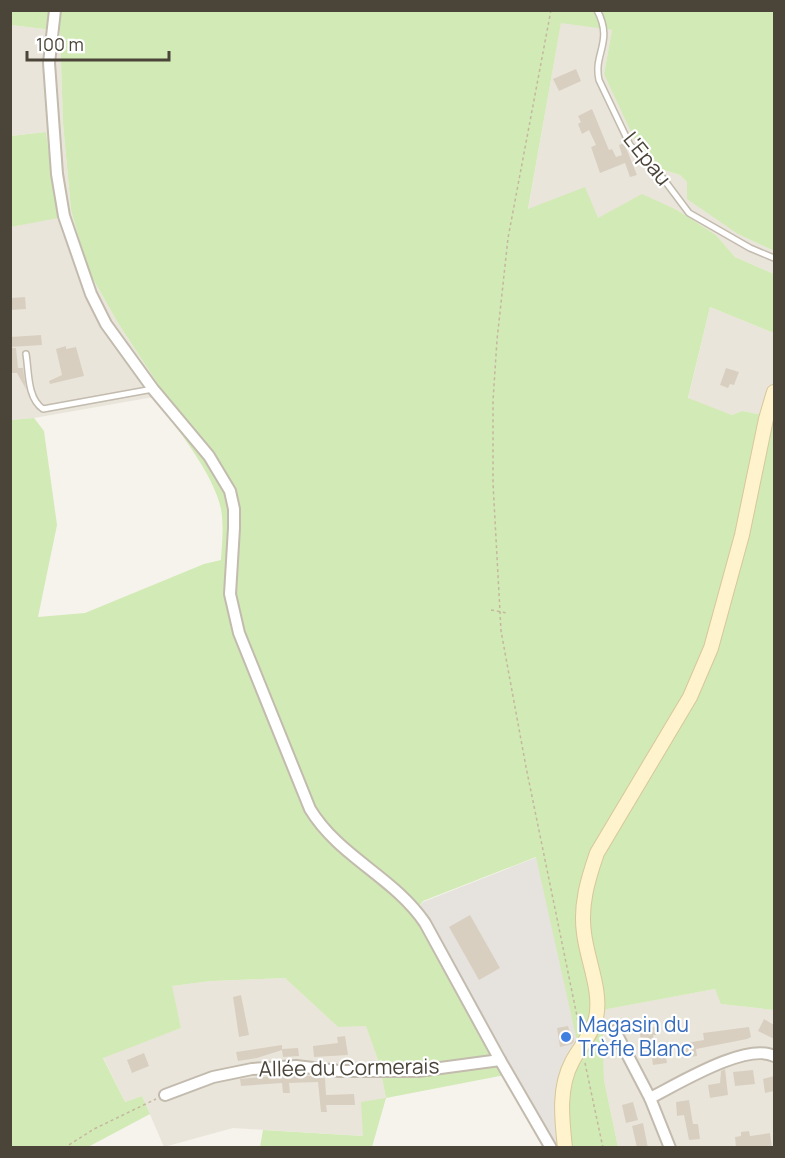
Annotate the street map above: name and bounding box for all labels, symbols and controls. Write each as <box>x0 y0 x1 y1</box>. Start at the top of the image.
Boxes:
scale bar <box>27 24 170 62</box>
text: 100 m <box>36 32 84 56</box>
street label: L'Epau <box>618 126 678 191</box>
place label: Magasin du Trèfle Blanc <box>578 1010 692 1062</box>
marker: Magasin du Trèfle Blanc <box>559 1030 573 1044</box>
street label: Allée du Cormerais <box>258 1051 440 1083</box>

